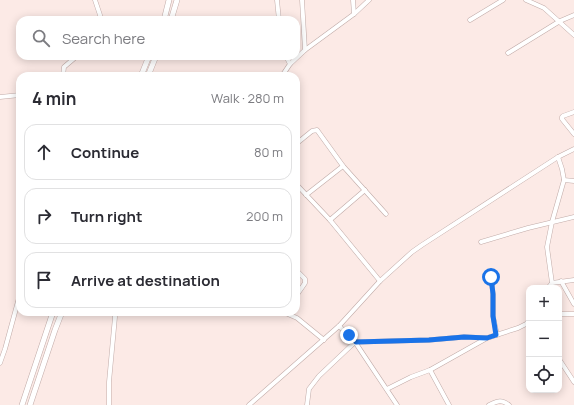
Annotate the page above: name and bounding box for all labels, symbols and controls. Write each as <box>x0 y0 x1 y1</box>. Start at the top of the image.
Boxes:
search box <box>16 16 300 60</box>
icon: search <box>30 27 52 49</box>
text: Search here <box>62 28 145 49</box>
text: 4 min <box>32 87 76 110</box>
text: Walk · 280 m <box>211 89 284 107</box>
icon: ahead <box>33 141 55 163</box>
text: Continue <box>71 142 139 163</box>
text: 80 m <box>254 143 283 161</box>
icon: right <box>33 205 55 227</box>
text: Turn right <box>71 206 142 227</box>
text: 200 m <box>246 207 283 225</box>
route start <box>482 268 500 286</box>
icon: arrive <box>33 269 55 291</box>
text: Arrive at destination <box>71 270 220 291</box>
map controls <box>526 285 562 393</box>
button: + <box>526 285 562 321</box>
button: − <box>526 321 562 357</box>
route end <box>340 326 358 344</box>
button: locate <box>526 357 562 393</box>

